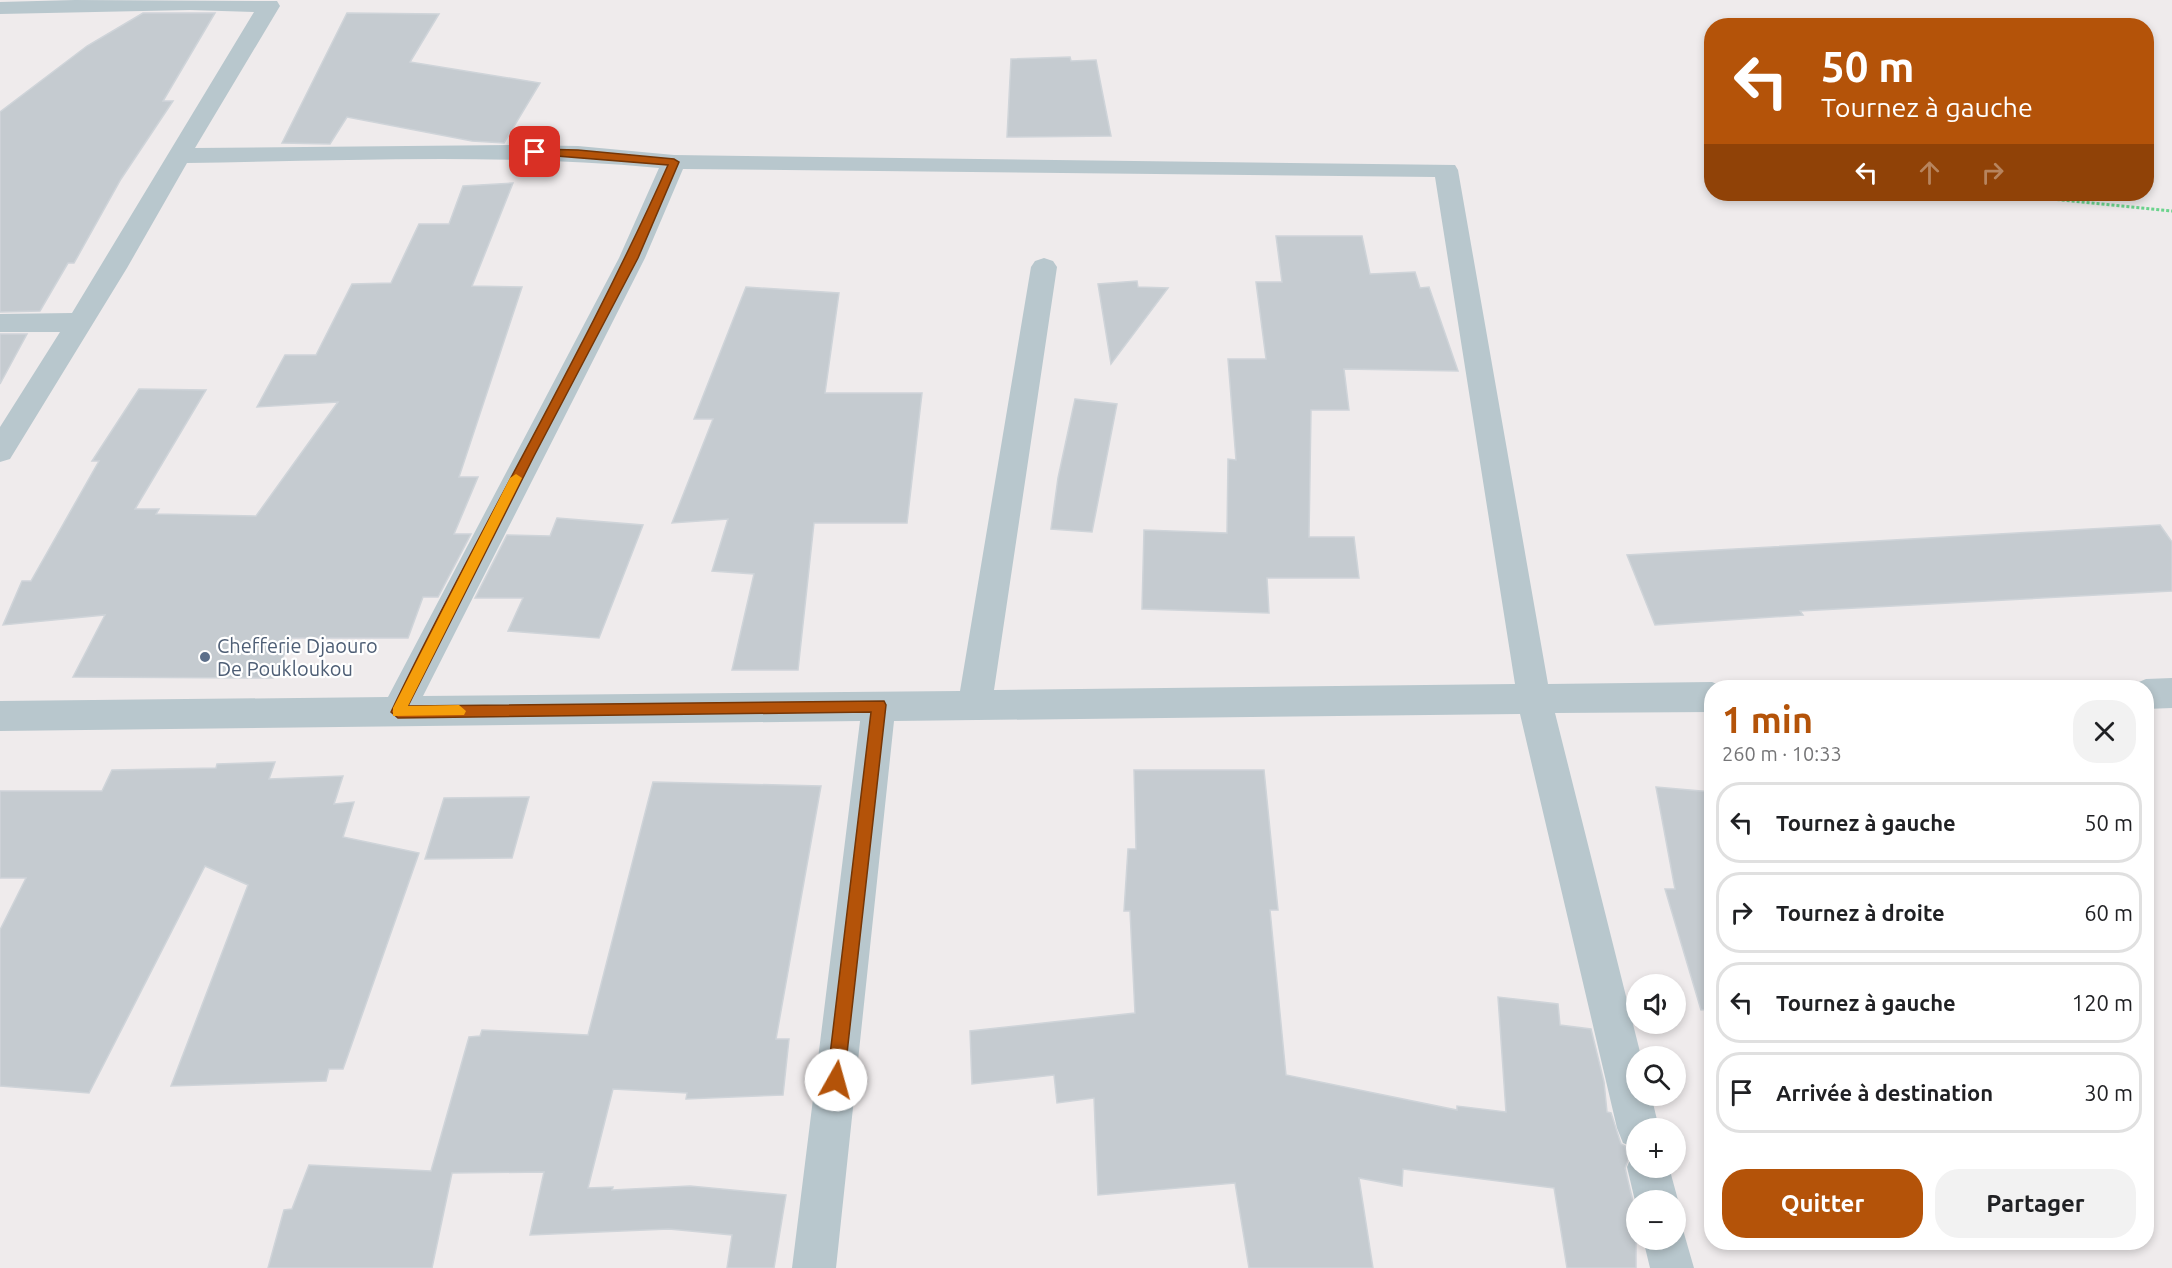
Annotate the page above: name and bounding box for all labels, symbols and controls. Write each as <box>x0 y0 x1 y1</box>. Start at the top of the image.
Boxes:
icon: left <box>1722 42 1800 120</box>
text: 50 m <box>1821 43 1915 90</box>
text: Tournez à gauche <box>1821 92 2033 122</box>
pin <box>509 126 560 177</box>
icon: arrive <box>518 135 551 168</box>
icon: left <box>1850 156 1883 189</box>
icon: ahead <box>1913 156 1946 189</box>
icon: right <box>1976 156 2009 189</box>
place label: Chefferie Djaouro De Poukloukou <box>217 634 378 680</box>
marker: Chefferie Djaouro De Poukloukou <box>198 650 212 664</box>
text: 1 min <box>1722 699 1813 740</box>
button: close <box>2073 700 2136 763</box>
text: 260 m · 10:33 <box>1722 742 1842 765</box>
icon: left <box>1725 806 1758 839</box>
text: Tournez à gauche <box>1776 810 1956 835</box>
text: 50 m <box>2084 810 2133 835</box>
icon: right <box>1725 896 1758 929</box>
text: Tournez à droite <box>1776 900 1945 925</box>
text: 60 m <box>2084 900 2133 925</box>
map controls <box>1626 974 1686 1250</box>
button: sound <box>1626 974 1686 1034</box>
icon: left <box>1725 986 1758 1019</box>
text: Tournez à gauche <box>1776 990 1956 1015</box>
text: 120 m <box>2072 990 2133 1015</box>
button: search <box>1626 1046 1686 1106</box>
position arrow <box>804 1048 868 1112</box>
icon: arrive <box>1725 1076 1758 1109</box>
text: Arrivée à destination <box>1776 1080 1993 1105</box>
text: 30 m <box>2084 1080 2133 1105</box>
button: + <box>1626 1118 1686 1178</box>
button: Quitter <box>1722 1169 1923 1238</box>
button: Partager <box>1935 1169 2136 1238</box>
button: − <box>1626 1190 1686 1250</box>

